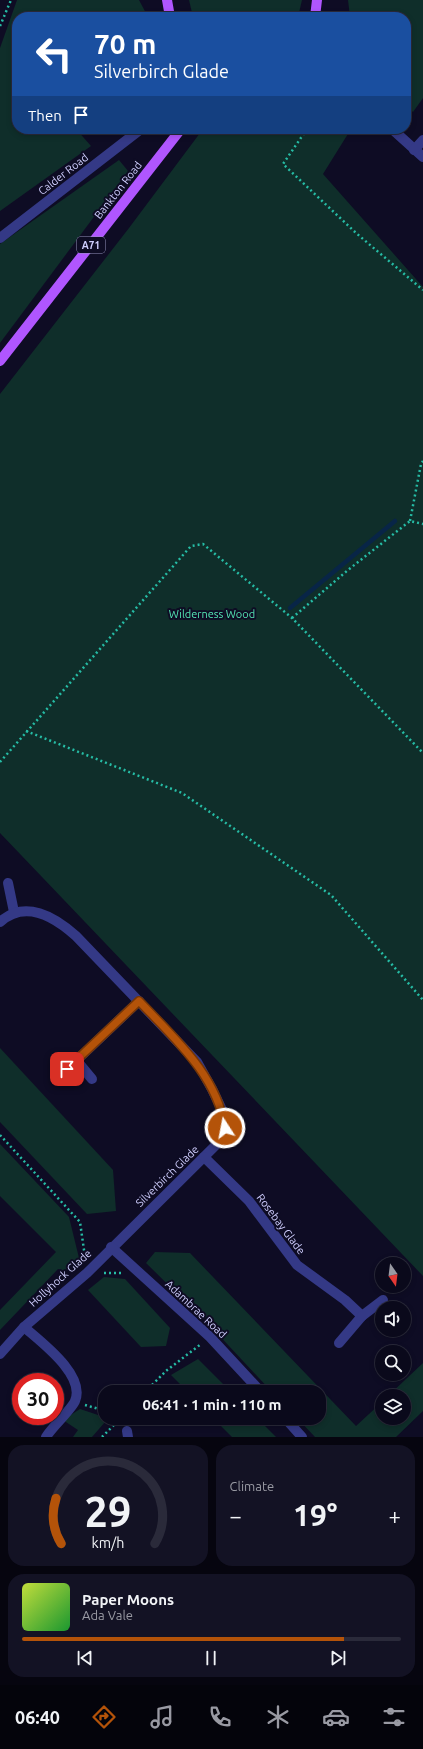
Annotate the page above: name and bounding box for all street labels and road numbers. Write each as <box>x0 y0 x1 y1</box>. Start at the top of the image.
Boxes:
street label: Calder Road <box>36 151 90 197</box>
street label: Bankton Road <box>92 159 144 221</box>
road number: A71 <box>77 237 105 253</box>
street label: Silverbirch Glade <box>133 1143 201 1209</box>
street label: Rosebay Glade <box>254 1191 308 1257</box>
street label: Hollyhock Glade <box>26 1247 94 1309</box>
street label: Adambrae Road <box>163 1278 229 1340</box>

